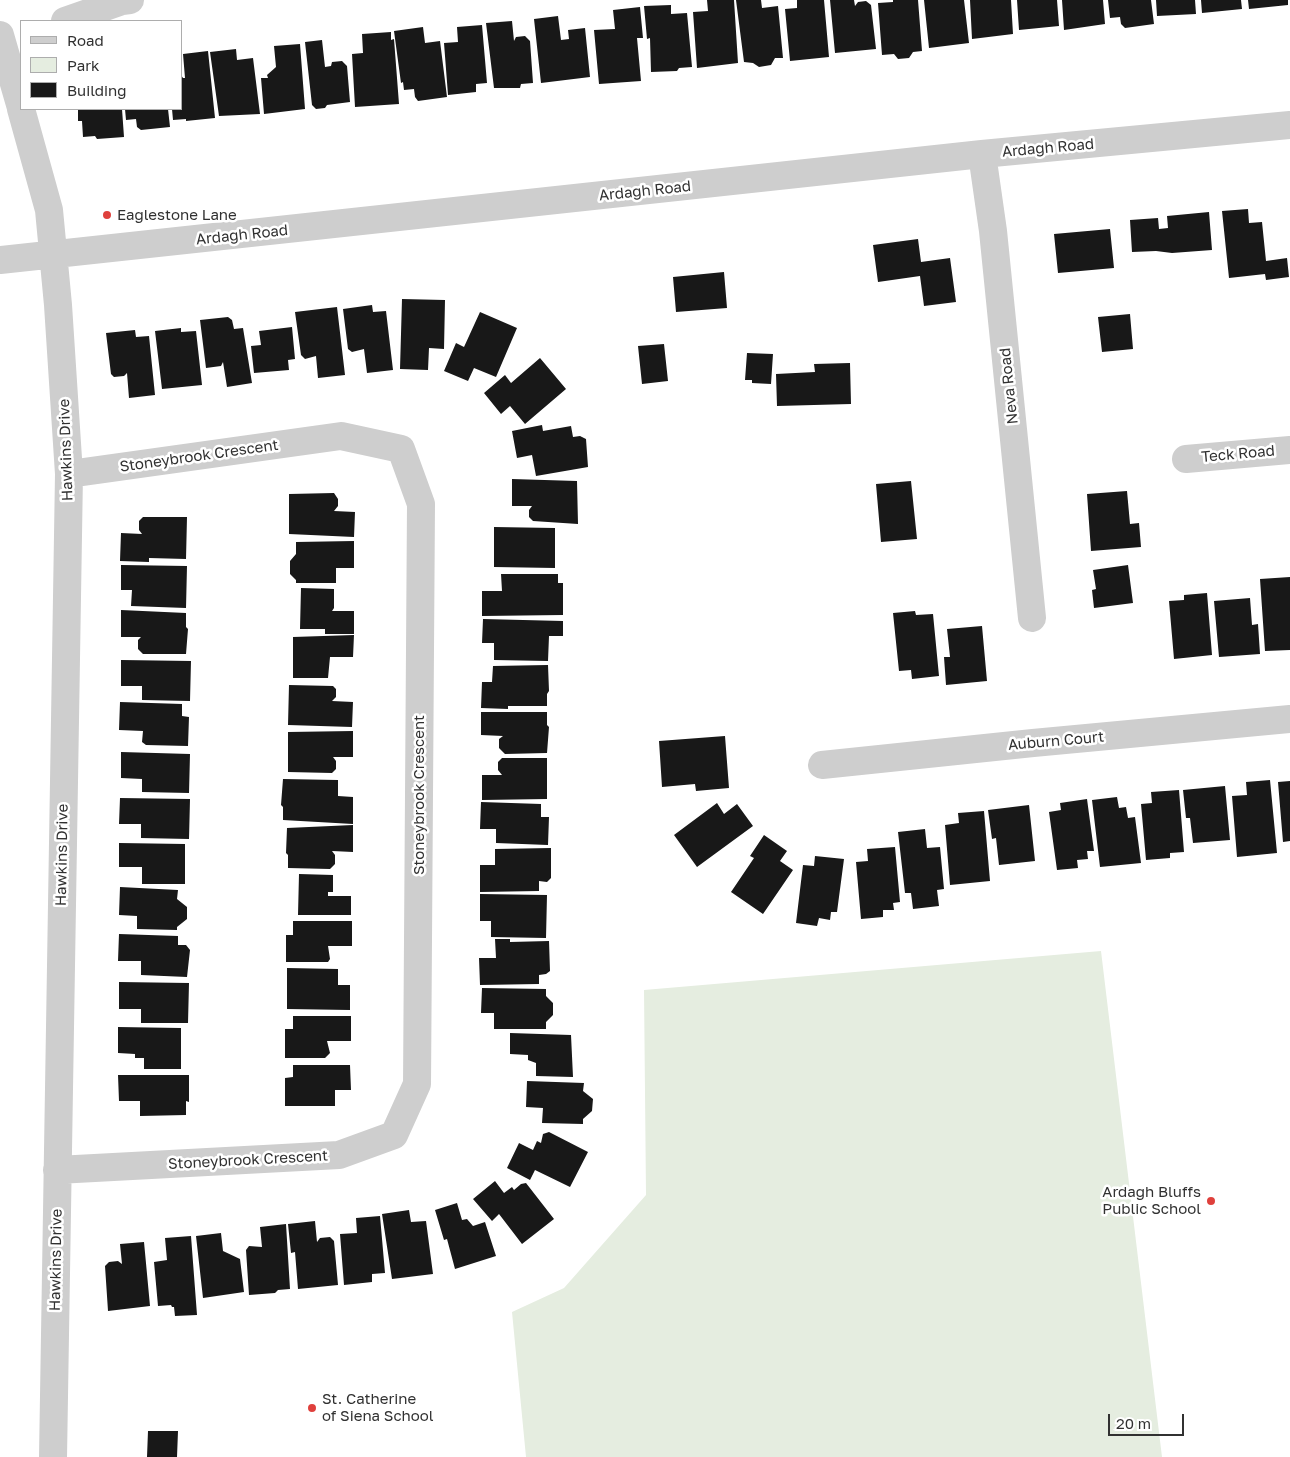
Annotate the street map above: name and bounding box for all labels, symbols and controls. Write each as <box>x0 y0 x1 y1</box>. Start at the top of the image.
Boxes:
legend <box>20 20 182 110</box>
text: Road <box>67 31 104 49</box>
text: Park <box>67 56 99 74</box>
text: Building <box>67 81 127 99</box>
street label: Ardagh Road <box>1001 135 1095 161</box>
street label: Ardagh Road <box>598 177 692 205</box>
place label: Eaglestone Lane <box>117 206 237 224</box>
marker: Eaglestone Lane <box>101 209 113 221</box>
street label: Ardagh Road <box>195 221 289 249</box>
street label: Neva Road <box>996 347 1022 425</box>
street label: Hawkins Drive <box>55 398 77 502</box>
street label: Stoneybrook Crescent <box>119 436 279 476</box>
street label: Teck Road <box>1200 442 1276 466</box>
street label: Stoneybrook Crescent <box>410 715 428 875</box>
street label: Auburn Court <box>1007 728 1105 754</box>
street label: Hawkins Drive <box>52 804 72 906</box>
street label: Stoneybrook Crescent <box>168 1147 328 1173</box>
place label: Ardagh Bluffs Public School <box>1102 1183 1201 1218</box>
marker: Ardagh Bluffs Public School <box>1205 1195 1217 1207</box>
street label: Hawkins Drive <box>46 1209 66 1311</box>
place label: St. Catherine of Siena School <box>322 1390 434 1425</box>
marker: St. Catherine of Siena School <box>306 1402 318 1414</box>
scale bar <box>1110 1404 1186 1436</box>
text: 20 m <box>1116 1414 1151 1432</box>

